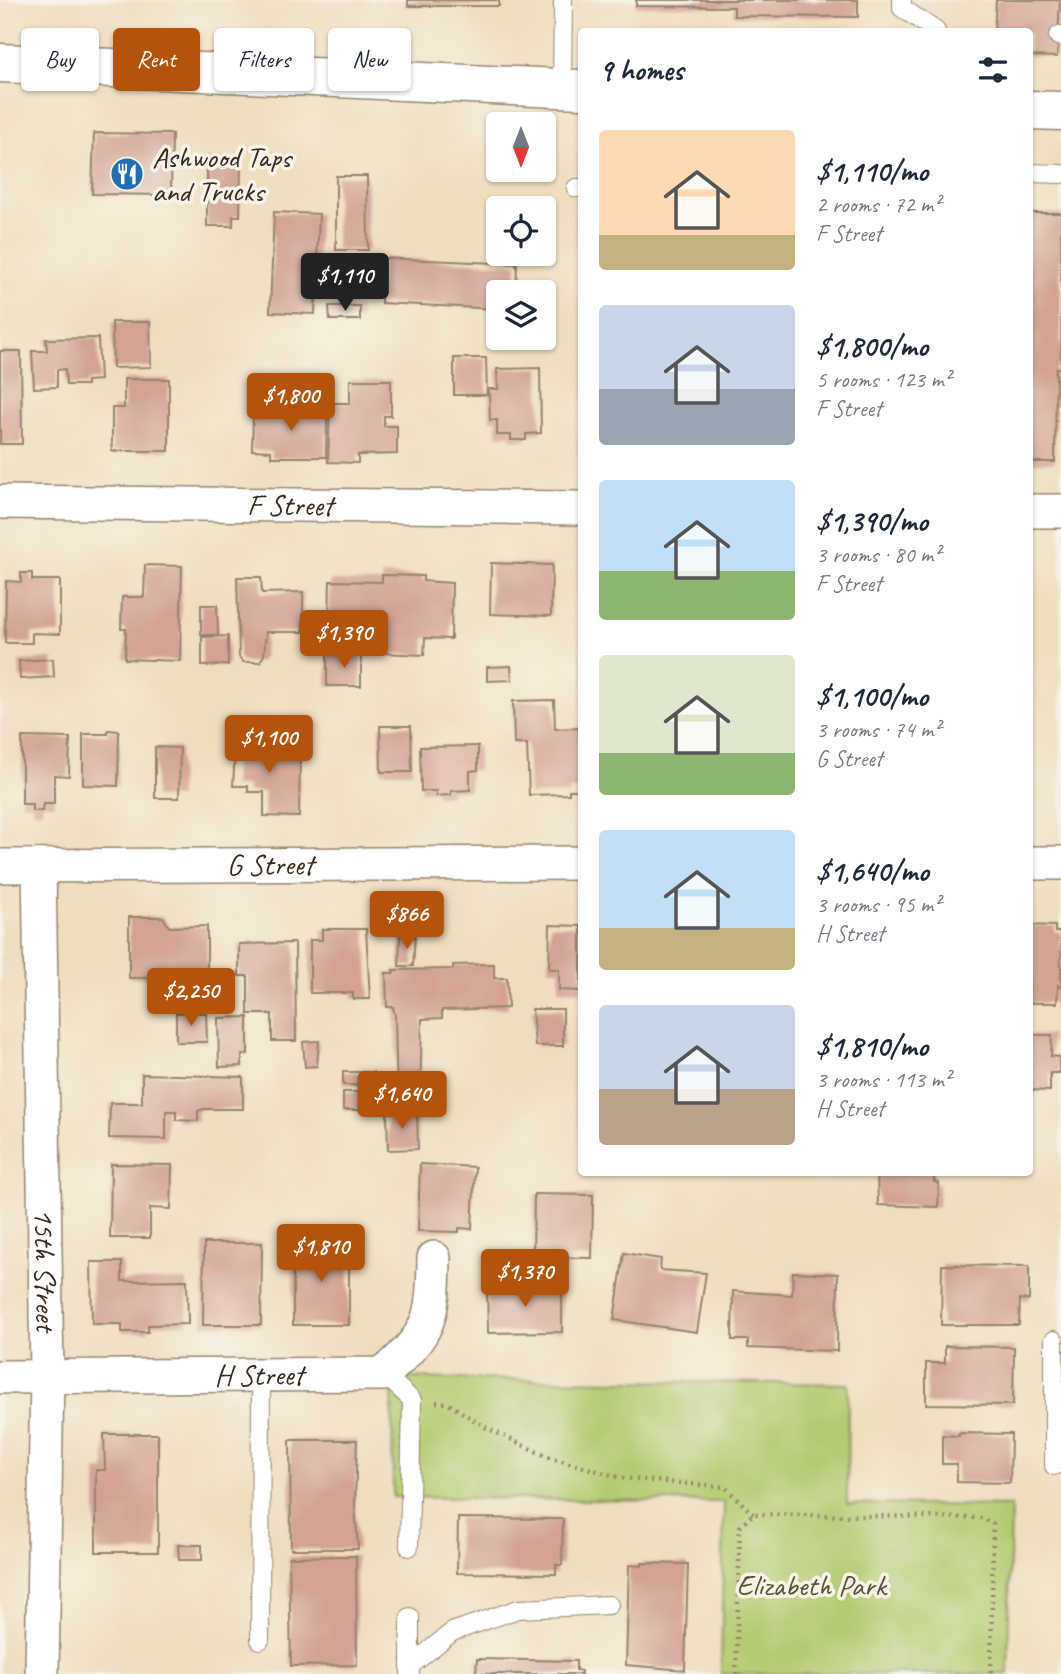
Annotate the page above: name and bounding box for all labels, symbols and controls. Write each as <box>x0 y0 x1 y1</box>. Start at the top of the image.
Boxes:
chip: Buy <box>21 28 99 91</box>
chip: Rent <box>113 28 200 91</box>
chip: Filters <box>214 28 314 91</box>
chip: New <box>328 28 411 91</box>
text: 9 homes <box>599 51 683 89</box>
icon: filters <box>974 51 1012 89</box>
north arrow <box>486 112 556 182</box>
map controls <box>486 112 556 350</box>
place label: Ashwood Taps and Trucks <box>152 138 294 210</box>
text: $1,110/mo <box>816 152 928 190</box>
restaurant icon: Ashwood Taps and Trucks <box>108 155 146 193</box>
icon: home <box>655 158 739 242</box>
text: 2 rooms · 72 m² <box>816 190 940 219</box>
button: locate <box>486 196 556 266</box>
text: F Street <box>816 219 882 248</box>
pin: $1,110 <box>288 254 402 313</box>
text: $1,110 <box>317 261 373 290</box>
button: layers <box>486 280 556 350</box>
text: $1,800/mo <box>816 327 928 365</box>
icon: home <box>655 333 739 417</box>
text: 5 rooms · 123 m² <box>816 365 951 394</box>
pin: $1,800 <box>234 374 348 433</box>
text: $1,800 <box>263 381 319 410</box>
text: F Street <box>816 394 882 423</box>
street label: F Street <box>247 486 337 524</box>
text: $1,390/mo <box>816 502 928 540</box>
icon: home <box>655 508 739 592</box>
text: 3 rooms · 80 m² <box>816 540 940 569</box>
text: F Street <box>816 569 882 598</box>
pin: $1,390 <box>287 610 401 670</box>
text: $1,390 <box>316 618 372 647</box>
text: $1,100/mo <box>816 677 928 715</box>
icon: home <box>655 683 739 767</box>
text: 3 rooms · 74 m² <box>816 715 940 744</box>
pin: $1,100 <box>212 716 326 775</box>
text: $1,100 <box>241 723 297 752</box>
text: G Street <box>816 744 882 773</box>
street label: G Street <box>227 845 317 884</box>
text: $1,640/mo <box>816 852 929 890</box>
icon: home <box>655 858 739 942</box>
text: 3 rooms · 95 m² <box>816 890 940 919</box>
pin: $866 <box>366 892 448 951</box>
text: $866 <box>386 899 428 928</box>
text: H Street <box>816 919 884 948</box>
pin: $2,250 <box>134 968 248 1028</box>
text: $2,250 <box>163 976 219 1005</box>
text: $1,810/mo <box>816 1027 928 1065</box>
icon: home <box>655 1033 739 1117</box>
text: 3 rooms · 113 m² <box>816 1065 951 1094</box>
pin: $1,640 <box>345 1072 459 1131</box>
text: $1,640 <box>374 1079 430 1108</box>
text: H Street <box>816 1094 884 1123</box>
street label: 15th Street <box>25 1208 65 1335</box>
pin: $1,810 <box>264 1224 378 1284</box>
text: $1,810 <box>293 1232 349 1261</box>
pin: $1,370 <box>468 1250 582 1309</box>
text: $1,370 <box>497 1257 553 1286</box>
street label: H Street <box>214 1356 308 1394</box>
park label: Elizabeth Park <box>736 1566 888 1604</box>

